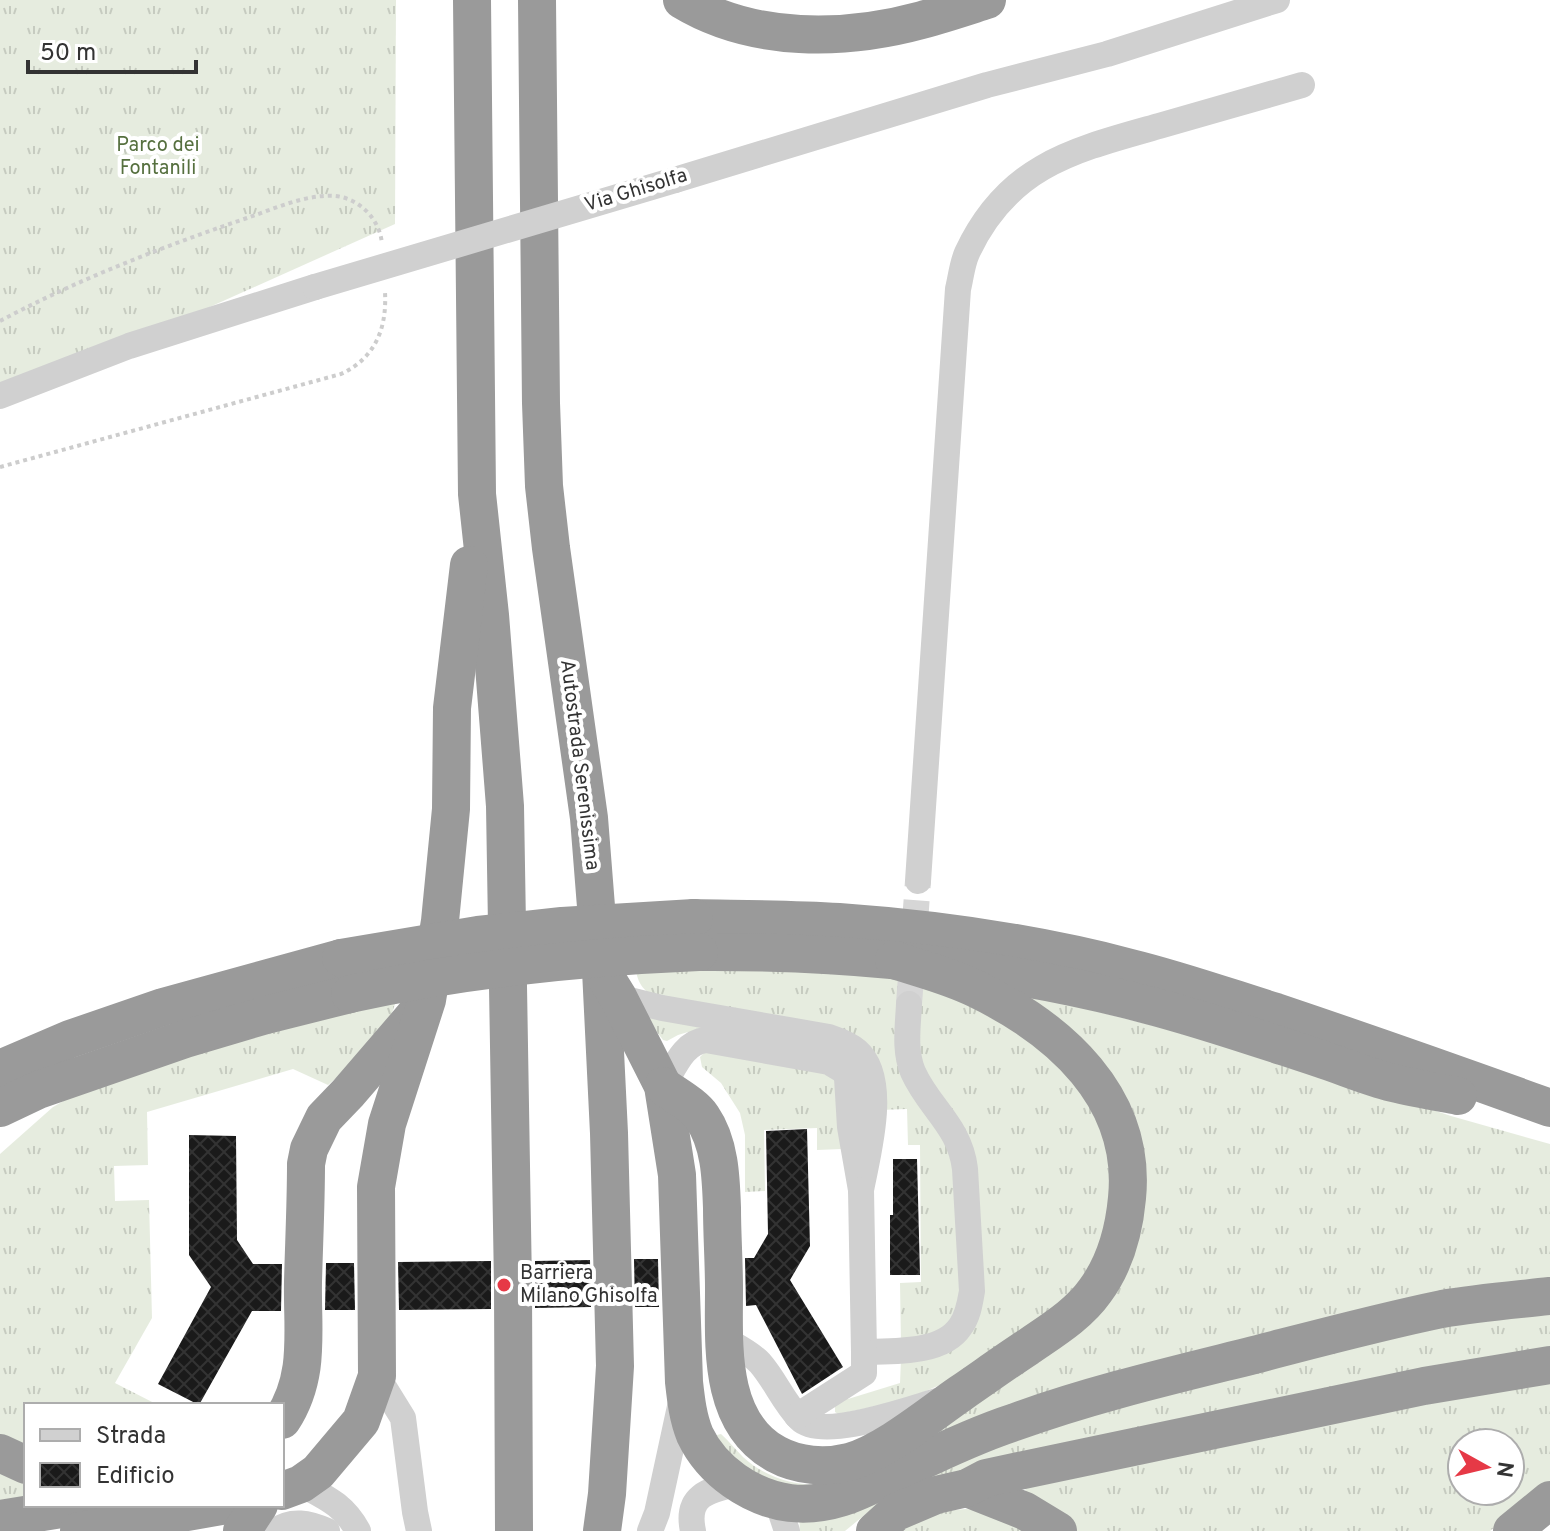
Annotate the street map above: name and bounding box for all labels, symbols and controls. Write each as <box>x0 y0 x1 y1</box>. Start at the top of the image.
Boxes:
scale bar <box>28 24 196 74</box>
text: 50 m <box>40 39 96 69</box>
park label: Parco dei Fontanili <box>116 133 200 182</box>
street label: Via Ghisolfa <box>581 163 691 219</box>
street label: Autostrada Serenissima <box>553 658 605 872</box>
place label: Barriera Milano Ghisolfa <box>520 1261 657 1310</box>
marker: Barriera Milano Ghisolfa <box>495 1276 513 1294</box>
legend <box>24 1403 284 1507</box>
text: Strada <box>96 1422 166 1452</box>
north arrow <box>1446 1427 1526 1507</box>
text: N <box>1489 1460 1518 1479</box>
text: Edificio <box>96 1462 175 1492</box>

